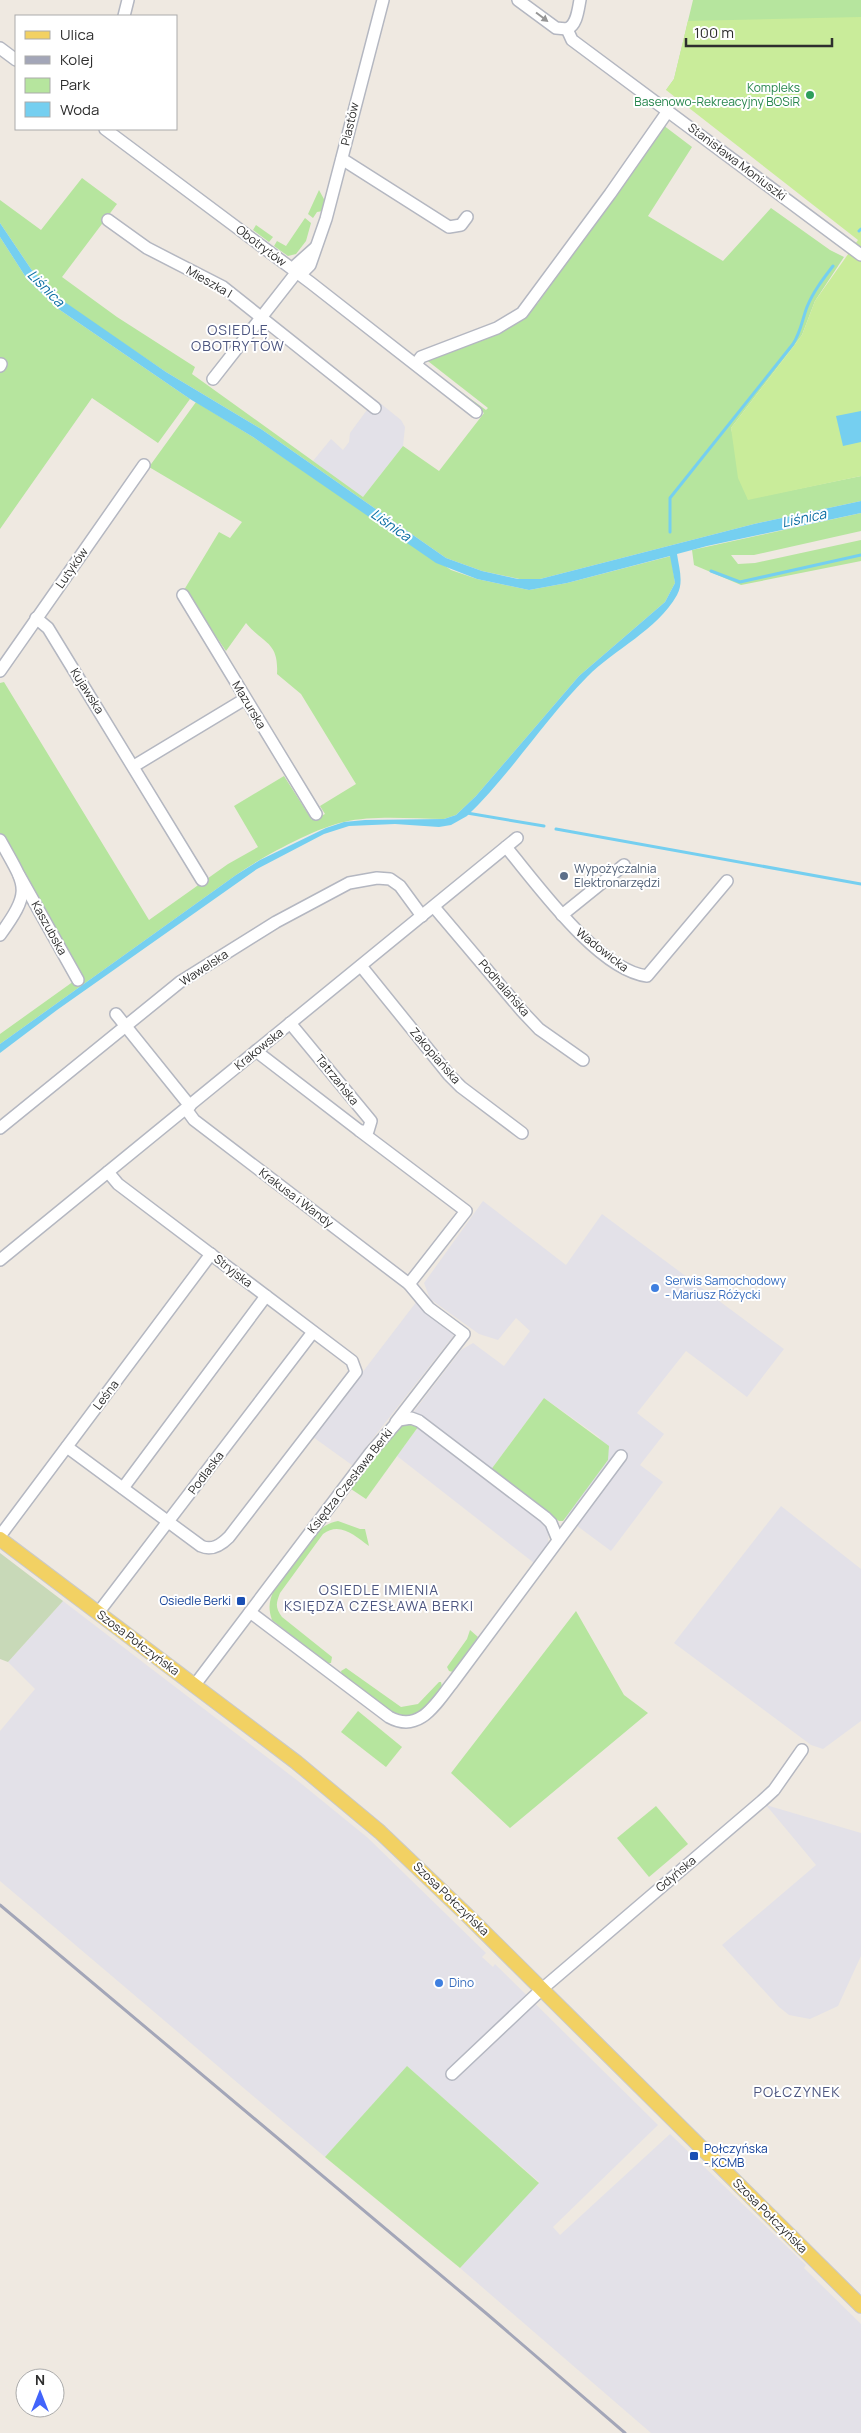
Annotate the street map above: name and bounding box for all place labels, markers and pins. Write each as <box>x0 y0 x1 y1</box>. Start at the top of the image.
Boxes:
place label: Kompleks Basenowo-Rekreacyjny BOSiR <box>634 79 800 110</box>
marker: Kompleks Basenowo-Rekreacyjny BOSiR <box>804 89 816 101</box>
place label: Wypożyczalnia Elektronarzędzi <box>574 860 660 891</box>
marker: Wypożyczalnia Elektronarzędzi <box>558 870 570 882</box>
place label: Serwis Samochodowy - Mariusz Różycki <box>665 1272 787 1303</box>
marker: Serwis Samochodowy - Mariusz Różycki <box>649 1282 661 1294</box>
place label: Osiedle Berki <box>159 1592 231 1609</box>
marker: Osiedle Berki <box>235 1595 247 1607</box>
place label: Dino <box>449 1974 474 1991</box>
marker: Dino <box>433 1977 445 1989</box>
place label: Połczyńska - KCMB <box>704 2140 768 2171</box>
marker: Połczyńska - KCMB <box>688 2150 700 2162</box>

